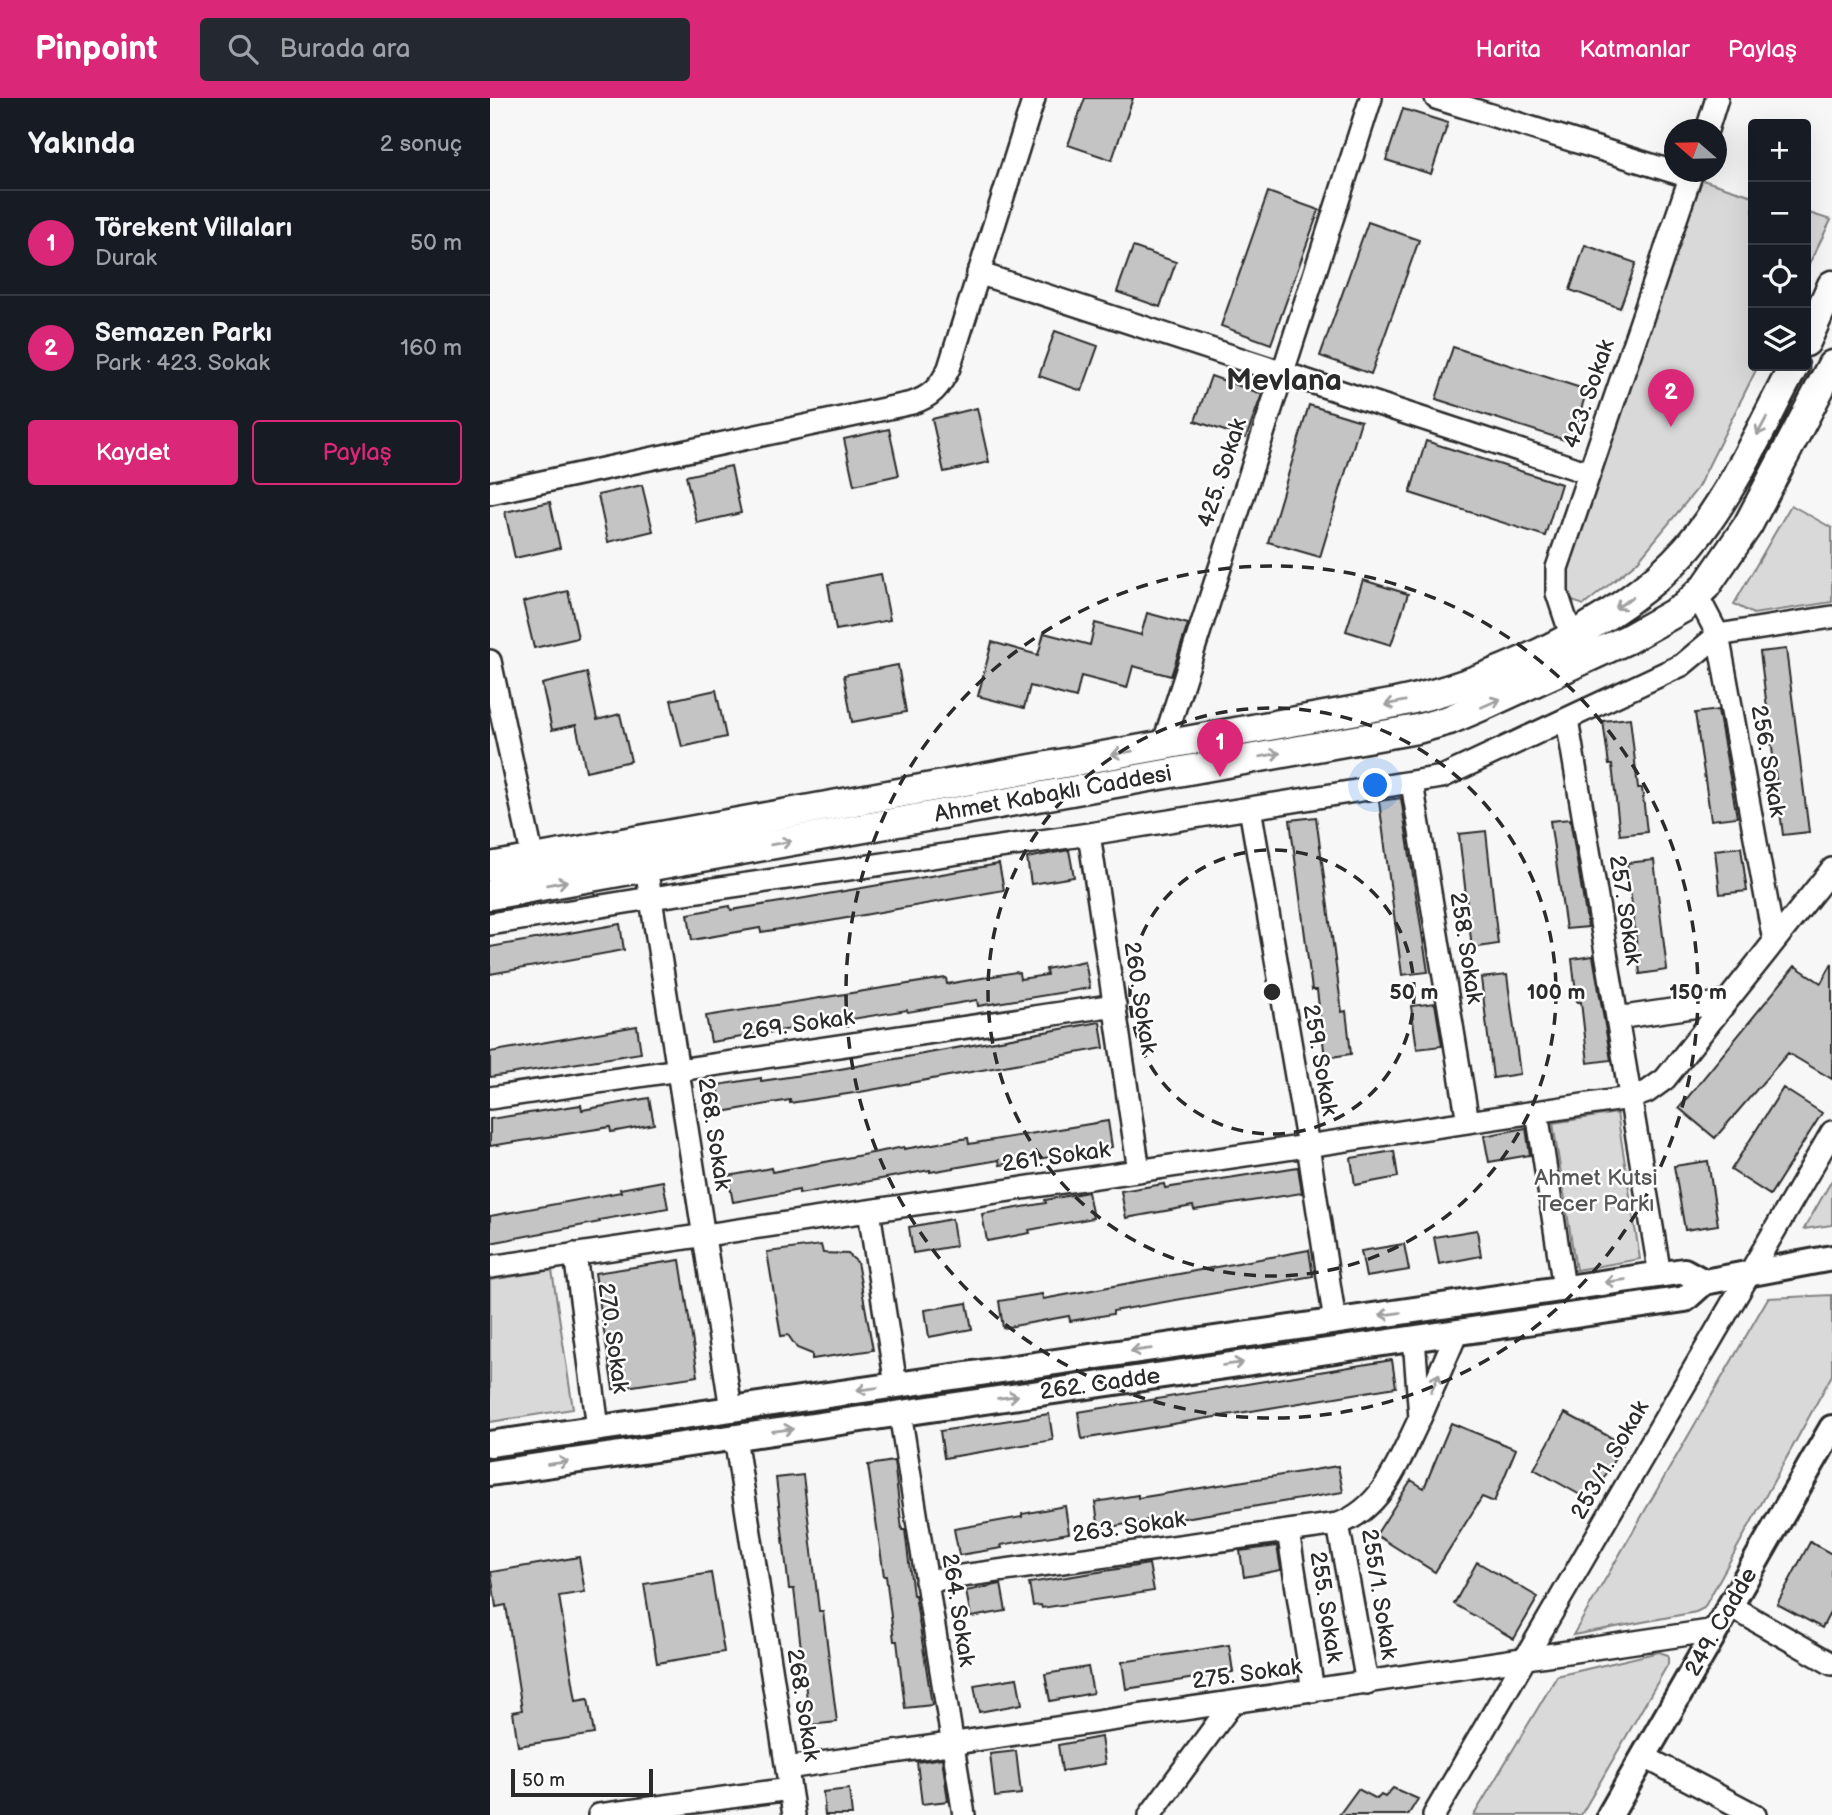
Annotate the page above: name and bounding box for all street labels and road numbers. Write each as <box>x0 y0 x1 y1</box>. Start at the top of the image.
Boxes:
street label: 423. Sokak <box>1557 335 1621 452</box>
street label: 425. Sokak <box>1191 414 1253 531</box>
street label: 256. Sokak <box>1744 703 1792 820</box>
street label: Ahmet Kabaklı Caddesi <box>932 759 1174 829</box>
street label: 257. Sokak <box>1603 853 1648 967</box>
street label: 258. Sokak <box>1443 890 1489 1006</box>
street label: 260. Sokak <box>1117 940 1163 1057</box>
street label: 259. Sokak <box>1296 1002 1344 1119</box>
street label: 269. Sokak <box>740 1003 857 1047</box>
street label: 268. Sokak <box>691 1076 737 1193</box>
street label: 261. Sokak <box>1000 1135 1113 1178</box>
street label: 270. Sokak <box>591 1281 635 1396</box>
street label: 262. Cadde <box>1038 1362 1162 1406</box>
street label: 253/1. Sokak <box>1565 1395 1656 1524</box>
street label: 263. Sokak <box>1071 1505 1188 1549</box>
street label: 255/1. Sokak <box>1355 1527 1403 1662</box>
street label: 255. Sokak <box>1303 1549 1349 1665</box>
street label: 264. Sokak <box>935 1551 981 1669</box>
street label: 249. Cadde <box>1679 1563 1763 1681</box>
street label: 268. Sokak <box>780 1647 826 1764</box>
street label: 275. Sokak <box>1190 1652 1304 1696</box>

